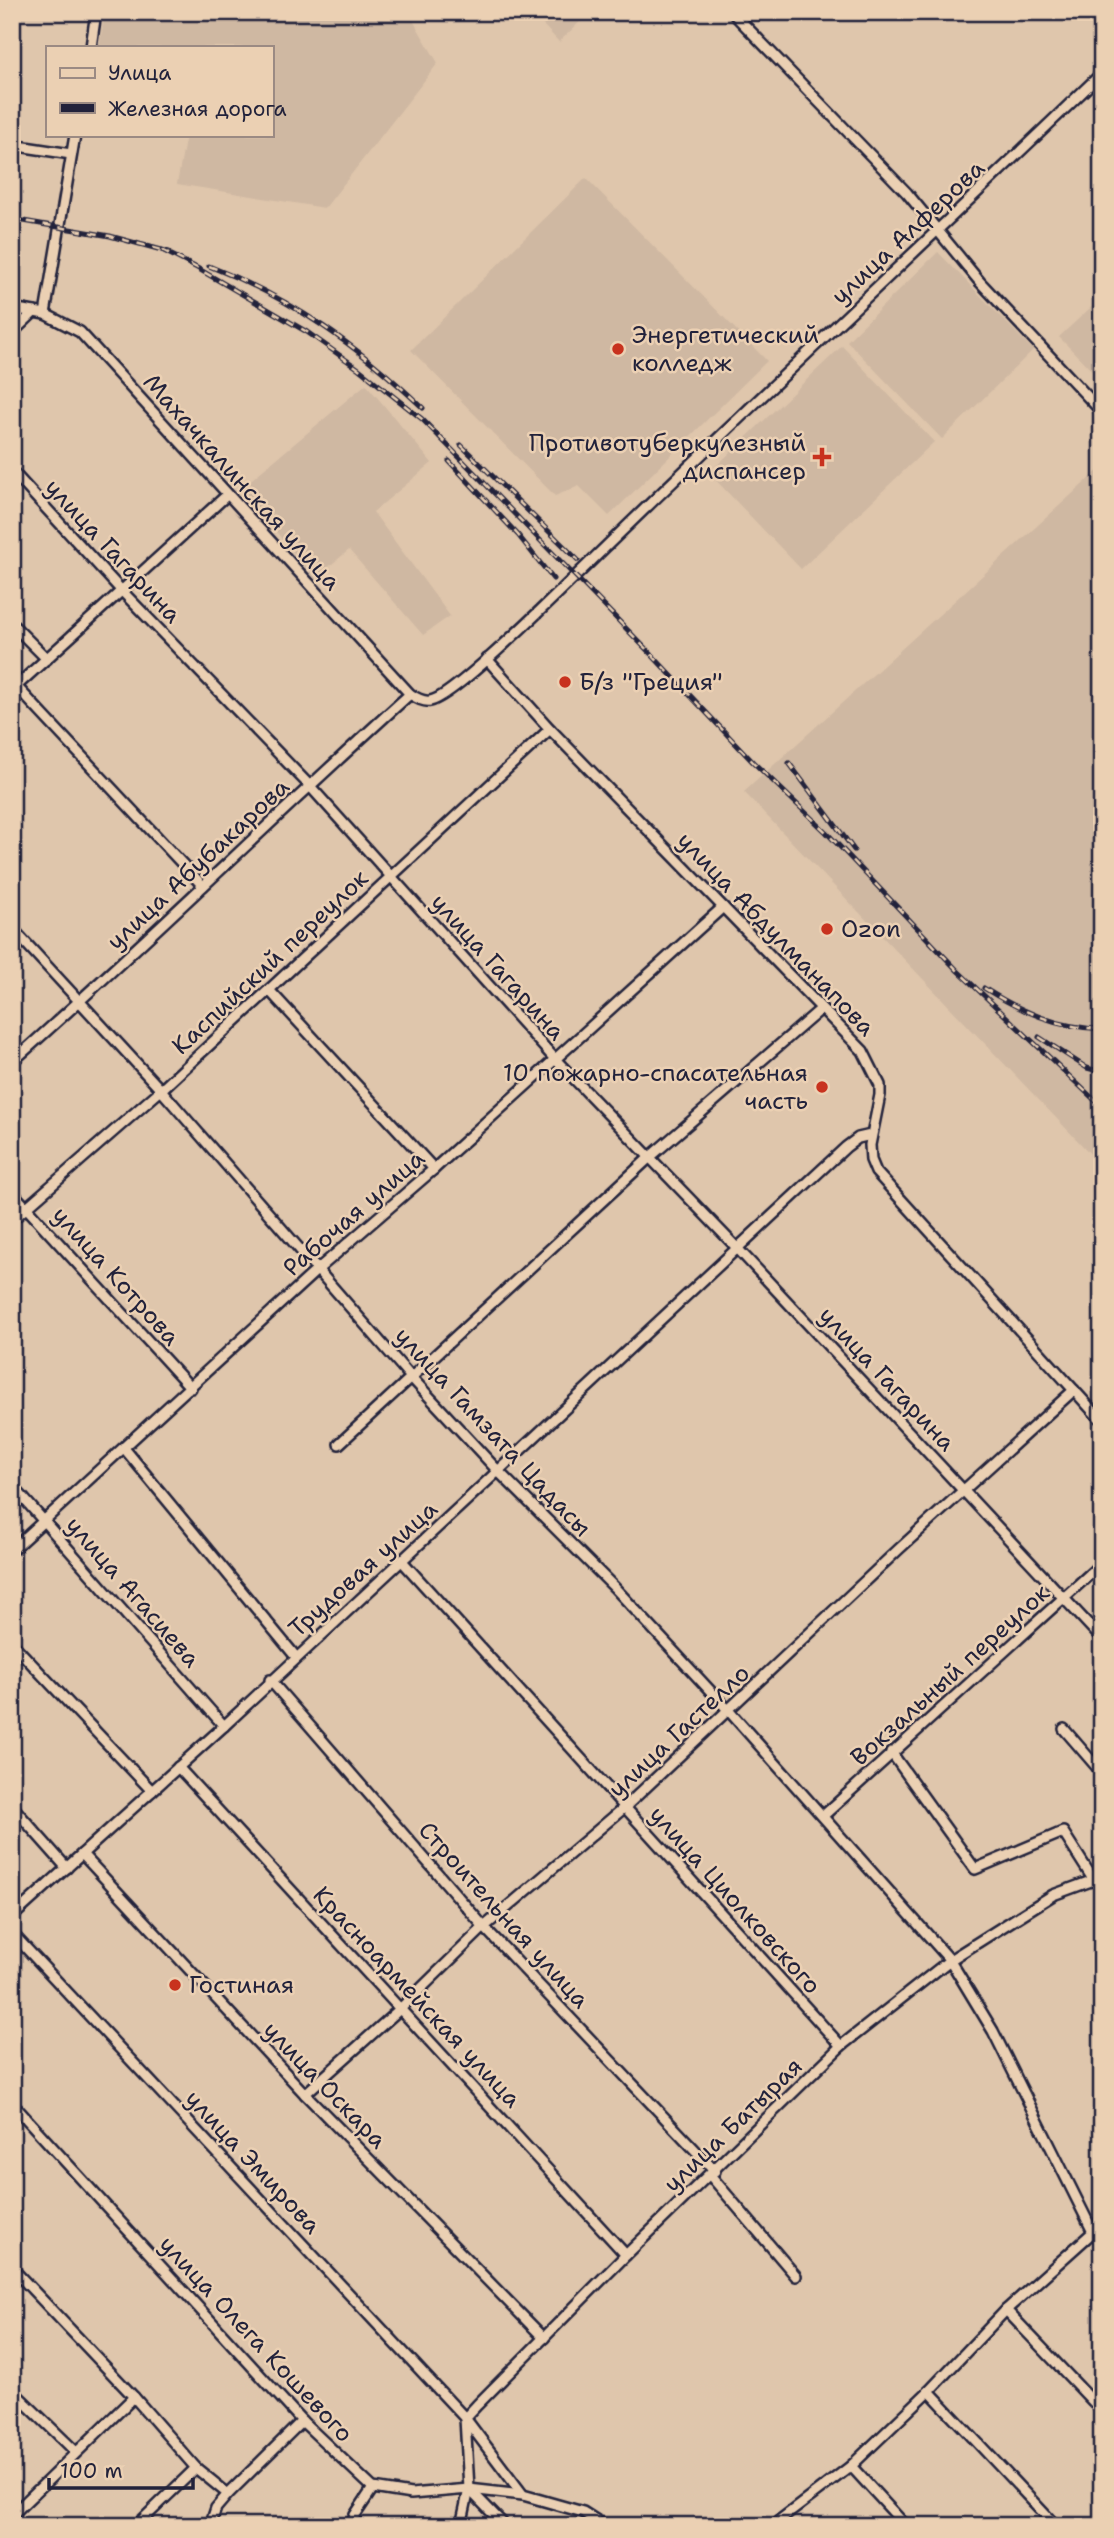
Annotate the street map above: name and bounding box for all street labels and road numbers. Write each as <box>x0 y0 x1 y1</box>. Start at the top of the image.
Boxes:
street label: улица Алферова <box>824 152 992 312</box>
street label: Махачкалинская улица <box>136 367 348 597</box>
street label: улица Гагарина <box>38 472 188 630</box>
street label: улица Абубакарова <box>100 771 296 957</box>
street label: улица Абдулманапова <box>670 825 882 1043</box>
street label: Каспийский переулок <box>165 862 375 1062</box>
street label: улица Гагарина <box>424 887 572 1047</box>
street label: Рабочая улица <box>276 1143 432 1283</box>
street label: улица Котрова <box>45 1200 187 1352</box>
street label: улица Гагарина <box>812 1300 962 1458</box>
street label: улица Гамзата Цадасы <box>387 1320 599 1544</box>
street label: Трудовая улица <box>282 1493 444 1645</box>
street label: улица Агасиева <box>59 1510 207 1674</box>
street label: Вокзальный переулок <box>844 1577 1057 1773</box>
street label: улица Гастелло <box>601 1657 757 1805</box>
street label: улица Циолковского <box>642 1799 828 2001</box>
street label: Строительная улица <box>411 1815 597 2015</box>
street label: Красноармейская улица <box>306 1879 528 2115</box>
street label: улица Оскара <box>256 2014 394 2156</box>
street label: улица Батырая <box>657 2051 809 2199</box>
street label: улица Эмирова <box>178 2083 328 2241</box>
street label: улица Олега Кошевого <box>152 2229 360 2449</box>

